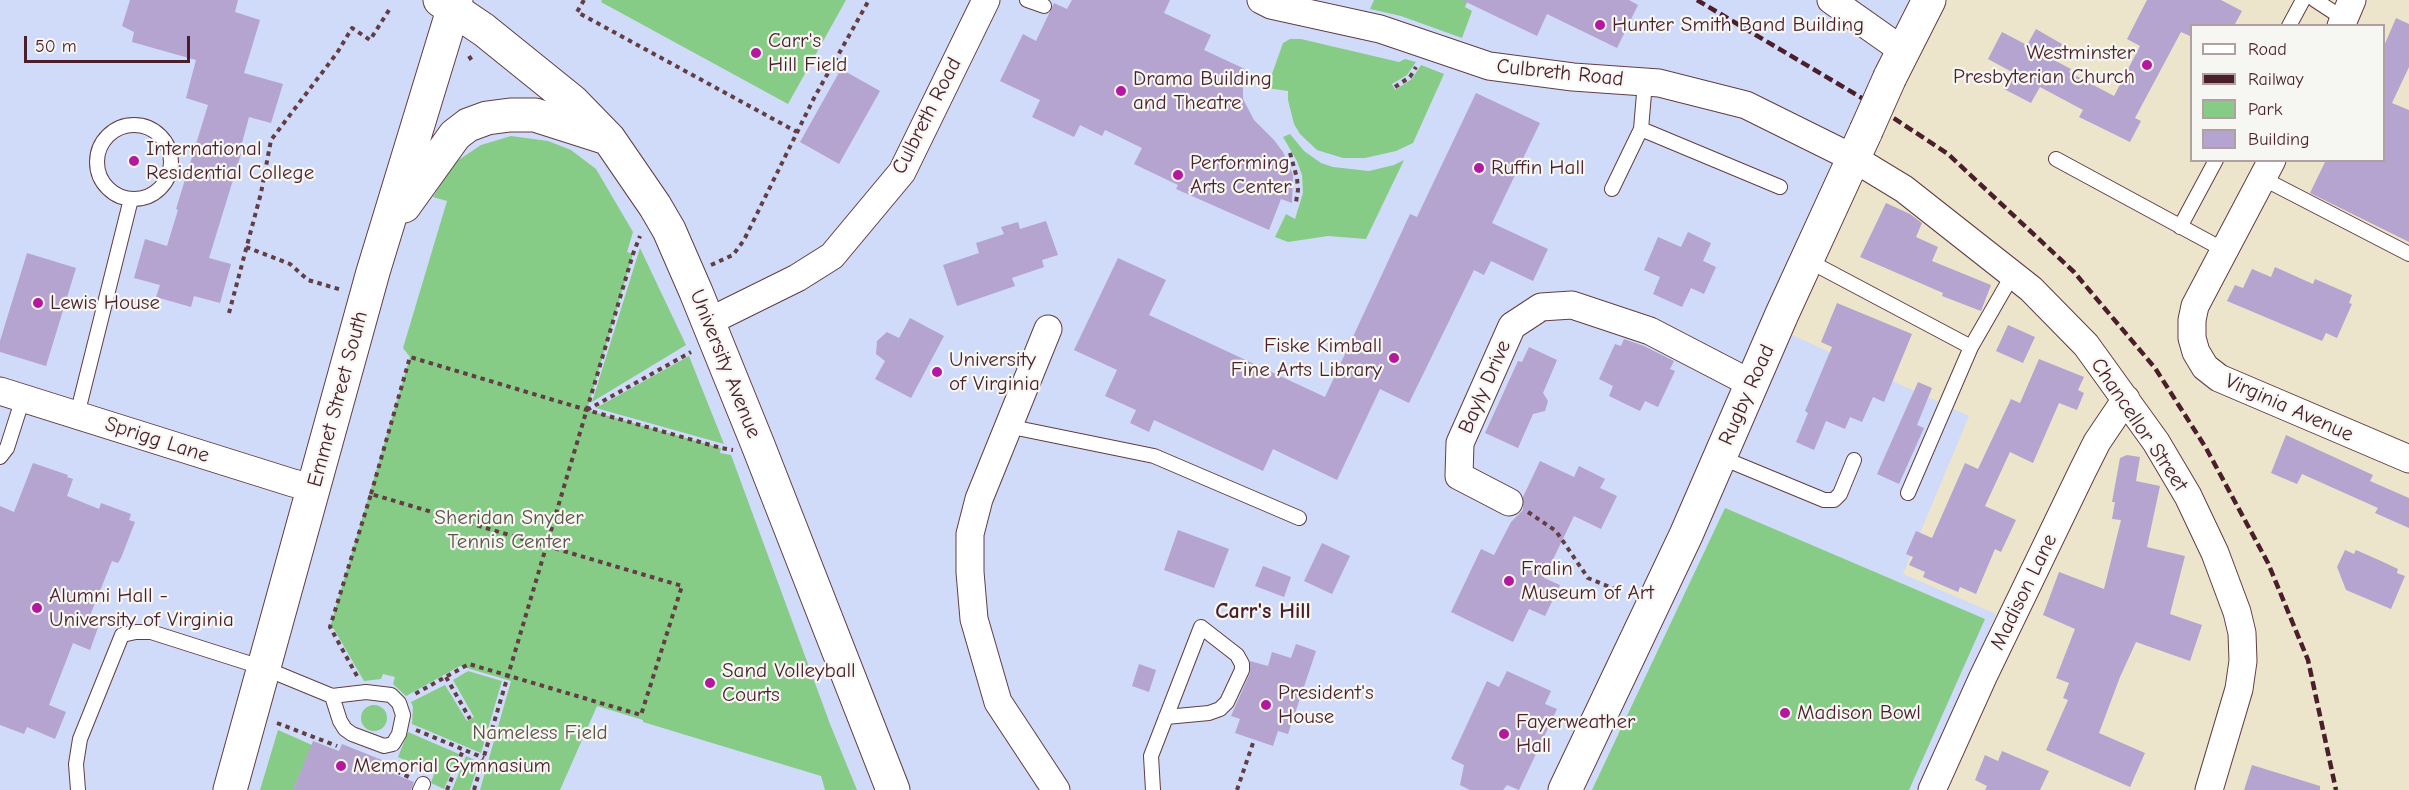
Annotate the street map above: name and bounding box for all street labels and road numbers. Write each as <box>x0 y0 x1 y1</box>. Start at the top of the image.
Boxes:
street label: Culbreth Road <box>887 53 967 179</box>
street label: Culbreth Road <box>1495 54 1625 92</box>
street label: University Avenue <box>684 286 766 442</box>
street label: Emmet Street South <box>302 308 374 490</box>
street label: Bayly Drive <box>1453 336 1517 438</box>
street label: Rugby Road <box>1714 341 1780 449</box>
street label: Chancellor Street <box>2085 354 2193 496</box>
street label: Virginia Avenue <box>2221 368 2357 448</box>
street label: Sprigg Lane <box>102 411 212 469</box>
street label: Madison Lane <box>1985 530 2063 654</box>

